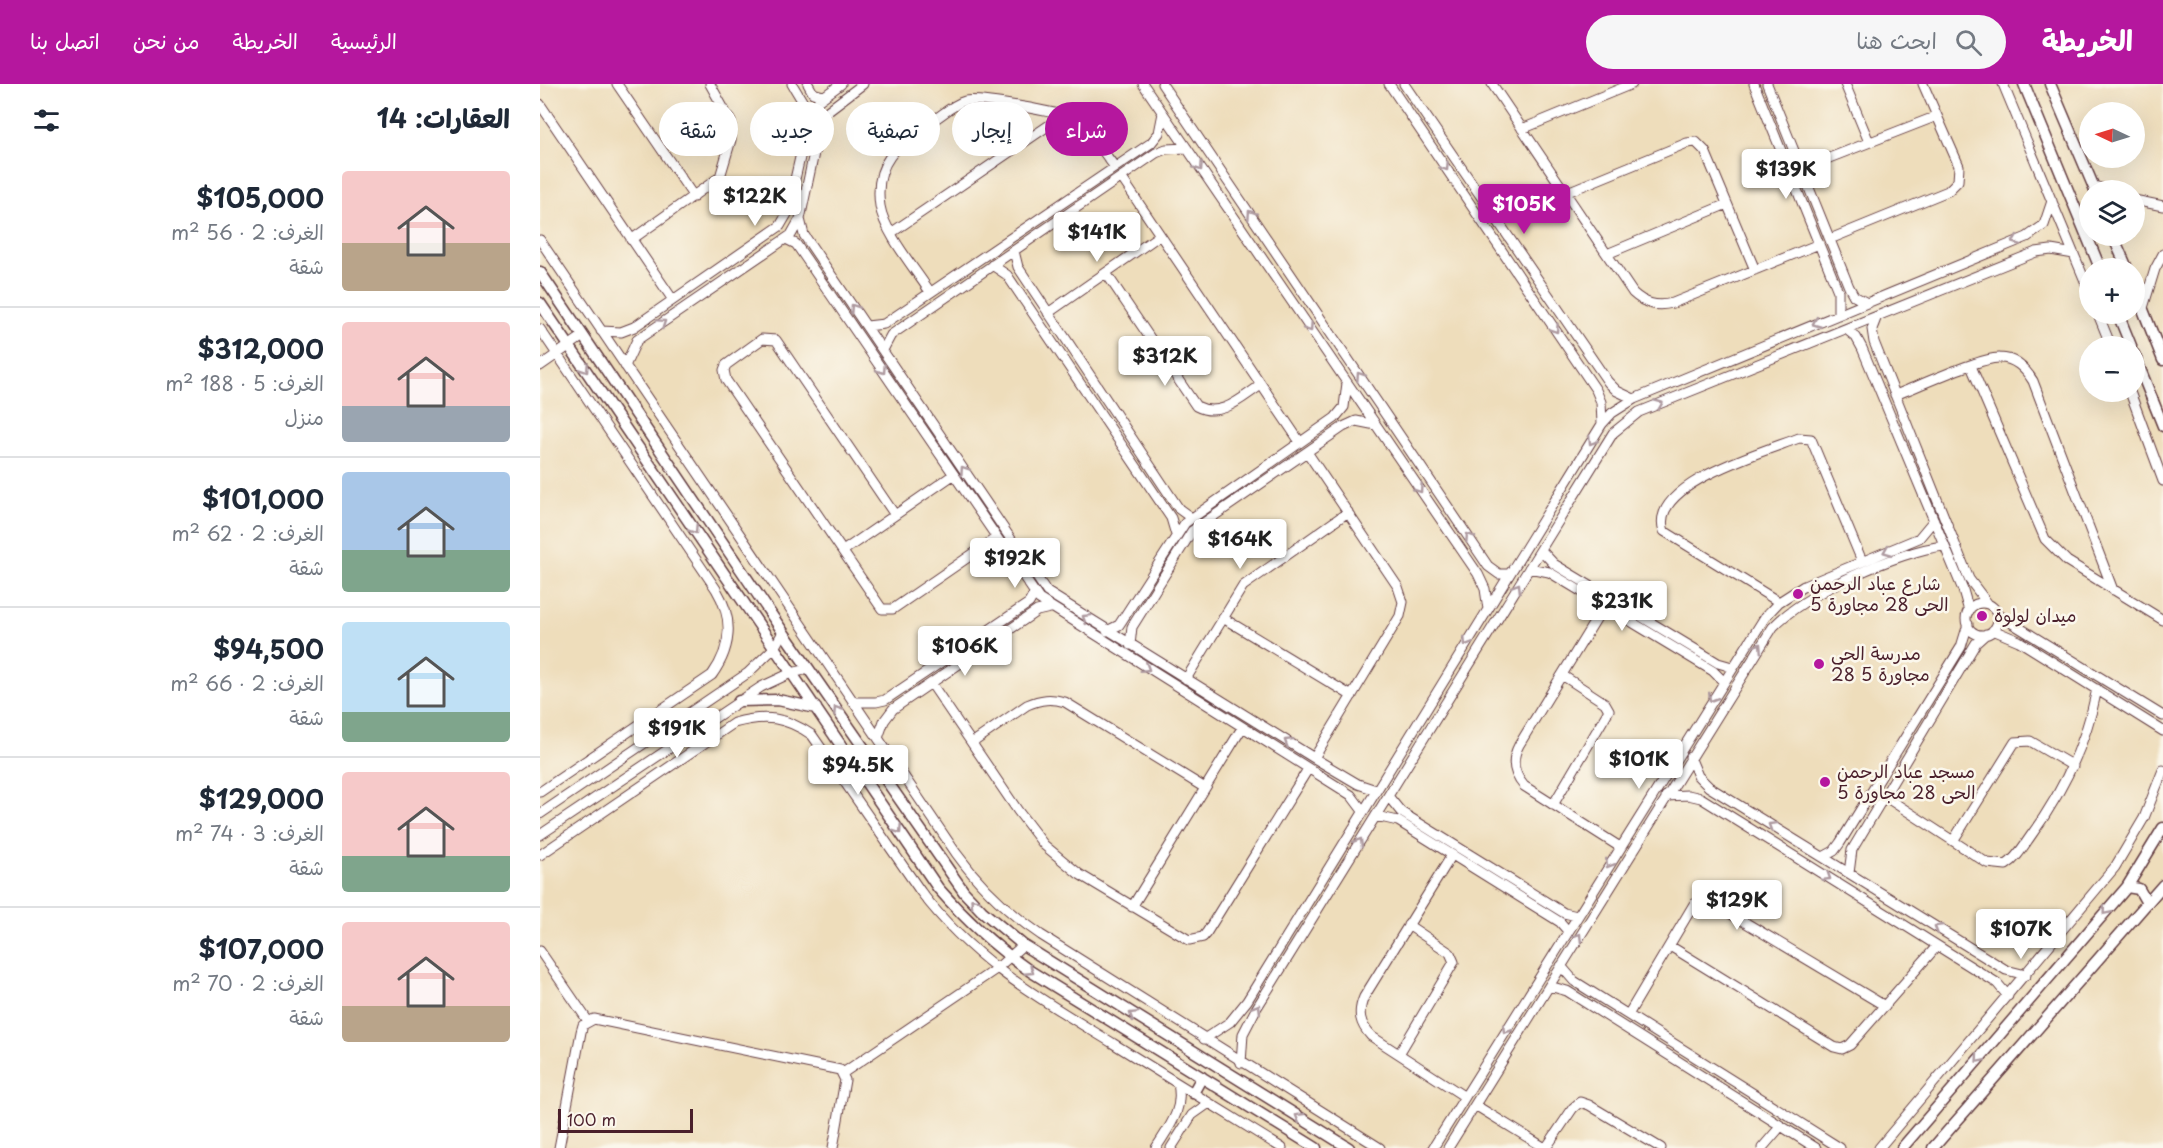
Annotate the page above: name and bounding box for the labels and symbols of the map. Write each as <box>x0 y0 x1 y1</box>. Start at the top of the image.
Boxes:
north arrow <box>2079 102 2145 168</box>
pin: $139K <box>1744 149 1828 200</box>
one-way arrow <box>1192 160 1203 171</box>
one-way arrow <box>1438 161 1449 172</box>
pin: $122K <box>713 176 797 227</box>
pin: $105K <box>1482 184 1566 235</box>
one-way arrow <box>1247 210 1258 221</box>
pin: $141K <box>1055 212 1139 263</box>
one-way arrow <box>2011 234 2022 246</box>
one-way arrow <box>850 304 861 315</box>
one-way arrow <box>1812 316 1823 328</box>
one-way arrow <box>655 319 666 330</box>
one-way arrow <box>1302 322 1314 332</box>
one-way arrow <box>1547 322 1558 333</box>
pin: $312K <box>1123 336 1207 387</box>
one-way arrow <box>577 362 588 373</box>
one-way arrow <box>875 364 886 375</box>
one-way arrow <box>1356 372 1367 383</box>
one-way arrow <box>1653 399 1664 411</box>
one-way arrow <box>1587 435 1599 445</box>
one-way arrow <box>960 465 971 476</box>
one-way arrow <box>1412 483 1424 493</box>
pin: $164K <box>1198 519 1282 570</box>
one-way arrow <box>687 523 698 534</box>
one-way arrow <box>1465 533 1476 544</box>
pin: $192K <box>973 538 1057 589</box>
one-way arrow <box>1882 544 1893 556</box>
place label: شارع عباد الرحمن الحى 28 مجاورة 5 <box>1810 569 1948 617</box>
pin: $231K <box>1580 581 1664 632</box>
one-way arrow <box>1510 583 1522 593</box>
marker: شارع عباد الرحمن الحى 28 مجاورة 5 <box>1791 587 1805 601</box>
place label: ميدان لولوة <box>1994 601 2076 628</box>
marker: ميدان لولوة <box>1975 609 1989 623</box>
one-way arrow <box>1082 614 1092 626</box>
pin: $106K <box>923 626 1007 677</box>
one-way arrow <box>1464 636 1475 647</box>
place label: مدرسة الحى 28 مجاورة 5 <box>1831 639 1930 687</box>
one-way arrow <box>1751 642 1762 653</box>
marker: مدرسة الحى 28 مجاورة 5 <box>1812 657 1826 671</box>
one-way arrow <box>1140 660 1150 672</box>
one-way arrow <box>1708 691 1719 702</box>
one-way arrow <box>833 705 844 716</box>
pin: $191K <box>635 708 719 759</box>
one-way arrow <box>1284 738 1294 750</box>
pin: $101K <box>1597 739 1681 790</box>
pin: $94.5K <box>809 745 907 796</box>
place label: مسجد عباد الرحمن الحى 28 مجاورة 5 <box>1837 757 1975 805</box>
marker: مسجد عباد الرحمن الحى 28 مجاورة 5 <box>1818 775 1832 789</box>
one-way arrow <box>1768 821 1778 833</box>
one-way arrow <box>891 824 903 834</box>
one-way arrow <box>1352 838 1364 848</box>
one-way arrow <box>1605 858 1617 868</box>
one-way arrow <box>1821 870 1831 882</box>
pin: $129K <box>1695 880 1779 931</box>
one-way arrow <box>970 899 981 909</box>
one-way arrow <box>2102 904 2113 915</box>
pin: $107K <box>1979 909 2063 960</box>
one-way arrow <box>1934 924 1944 936</box>
one-way arrow <box>1571 933 1582 944</box>
one-way arrow <box>1024 964 1034 976</box>
one-way arrow <box>1250 1004 1261 1014</box>
one-way arrow <box>1129 1010 1139 1022</box>
one-way arrow <box>1502 1024 1514 1034</box>
one-way arrow <box>1975 1052 1986 1062</box>
scale bar <box>558 1106 693 1134</box>
one-way arrow <box>1295 1113 1305 1125</box>

